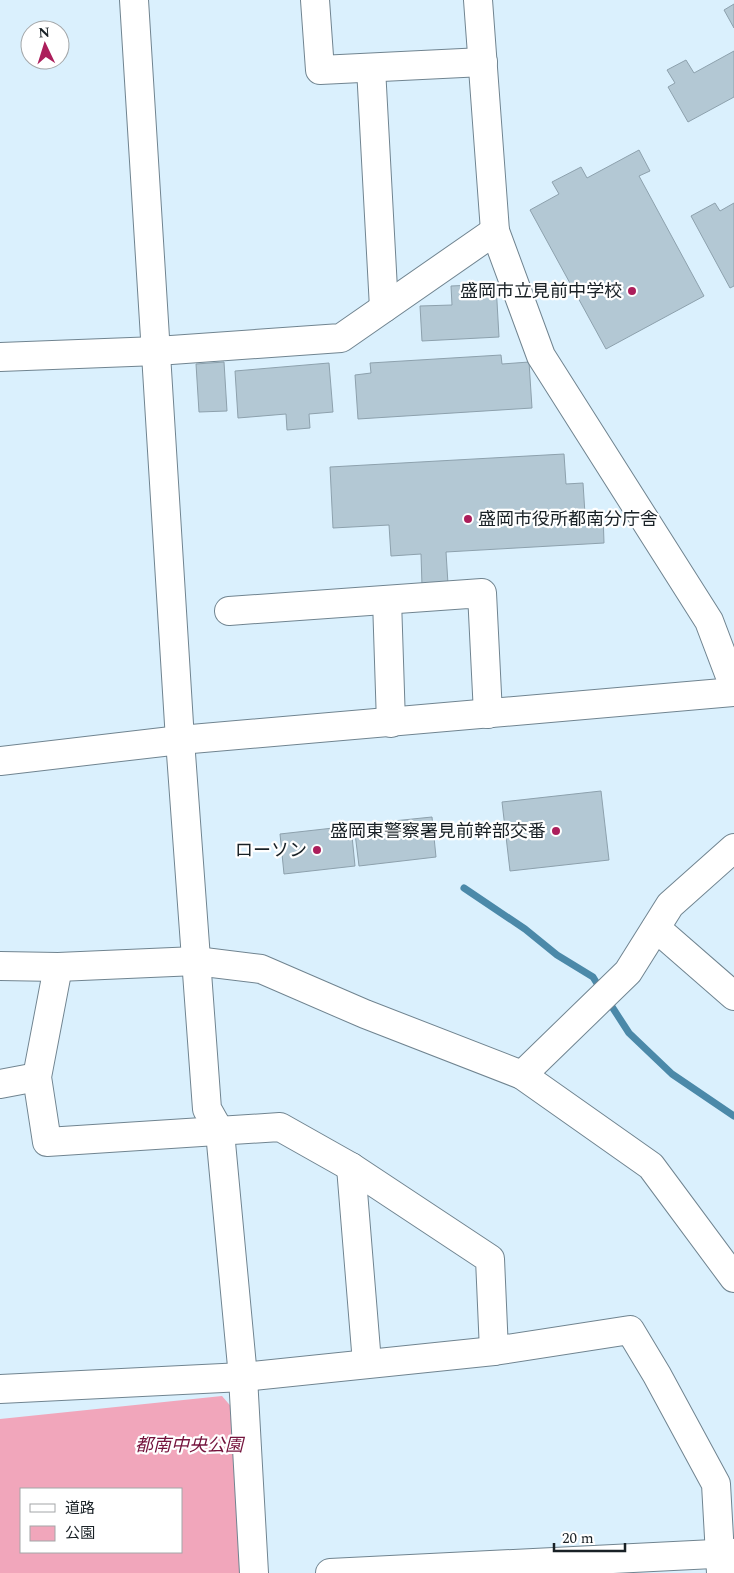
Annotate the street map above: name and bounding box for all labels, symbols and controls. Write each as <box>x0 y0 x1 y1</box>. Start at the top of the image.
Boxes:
north arrow <box>20 20 70 70</box>
text: N <box>38 22 51 43</box>
place label: 盛岡市立見前中学校 <box>460 278 622 305</box>
marker: 盛岡市立見前中学校 <box>626 285 638 297</box>
place label: 盛岡市役所都南分庁舎 <box>478 506 658 533</box>
marker: 盛岡市役所都南分庁舎 <box>462 513 474 525</box>
place label: 盛岡東警察署見前幹部交番 <box>330 818 546 845</box>
marker: 盛岡東警察署見前幹部交番 <box>550 825 562 837</box>
place label: ローソン <box>235 837 307 864</box>
marker: ローソン <box>311 844 323 856</box>
park label: 都南中央公園 <box>135 1432 246 1459</box>
legend <box>20 1488 182 1553</box>
text: 道路 <box>65 1497 95 1520</box>
scale bar <box>554 1520 625 1552</box>
text: 公園 <box>65 1522 95 1545</box>
text: 20 m <box>562 1527 594 1550</box>

